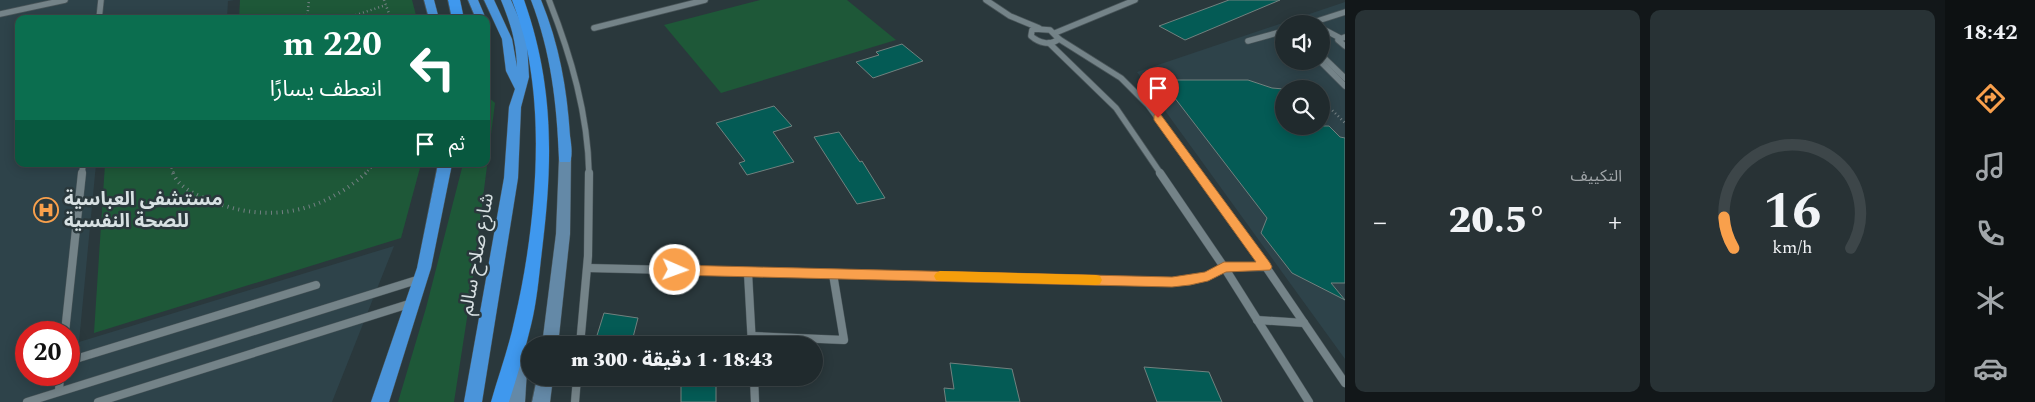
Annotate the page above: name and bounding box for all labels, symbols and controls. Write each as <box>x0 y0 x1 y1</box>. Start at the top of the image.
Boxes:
map controls <box>1275 15 1330 135</box>
button: sound <box>1275 15 1330 70</box>
text: 18:42 <box>1962 16 2018 49</box>
text: 220 m <box>283 18 382 71</box>
icon: left <box>400 35 465 100</box>
pin <box>1137 67 1179 118</box>
text: انعطف يسارًا <box>270 73 382 106</box>
icon: arrive <box>1144 74 1172 102</box>
button: search <box>1275 80 1330 135</box>
icon: directions <box>1973 81 2008 116</box>
icon: arrive <box>411 130 439 158</box>
text: ثم <box>449 130 465 159</box>
icon: music <box>1973 149 2008 184</box>
text: التكييف <box>1570 164 1622 188</box>
text: 16 <box>1763 172 1822 251</box>
place label: مستشفى العباسية للصحة النفسية <box>64 185 223 236</box>
street label: شارع صلاح سالم <box>452 191 502 317</box>
text: 20.5° <box>1448 192 1547 250</box>
hospital icon: مستشفى العباسية للصحة النفسية <box>33 197 59 223</box>
text: − <box>1373 201 1387 244</box>
text: + <box>1608 201 1622 244</box>
icon: phone <box>1973 216 2008 251</box>
text: km/h <box>1772 234 1813 261</box>
position arrow <box>648 243 700 295</box>
icon: climate <box>1973 283 2008 318</box>
speed limit sign: 20 <box>15 321 80 386</box>
text: 18:43 · 1 دقيقة · 300 m <box>571 346 773 375</box>
icon: car <box>1973 351 2008 386</box>

